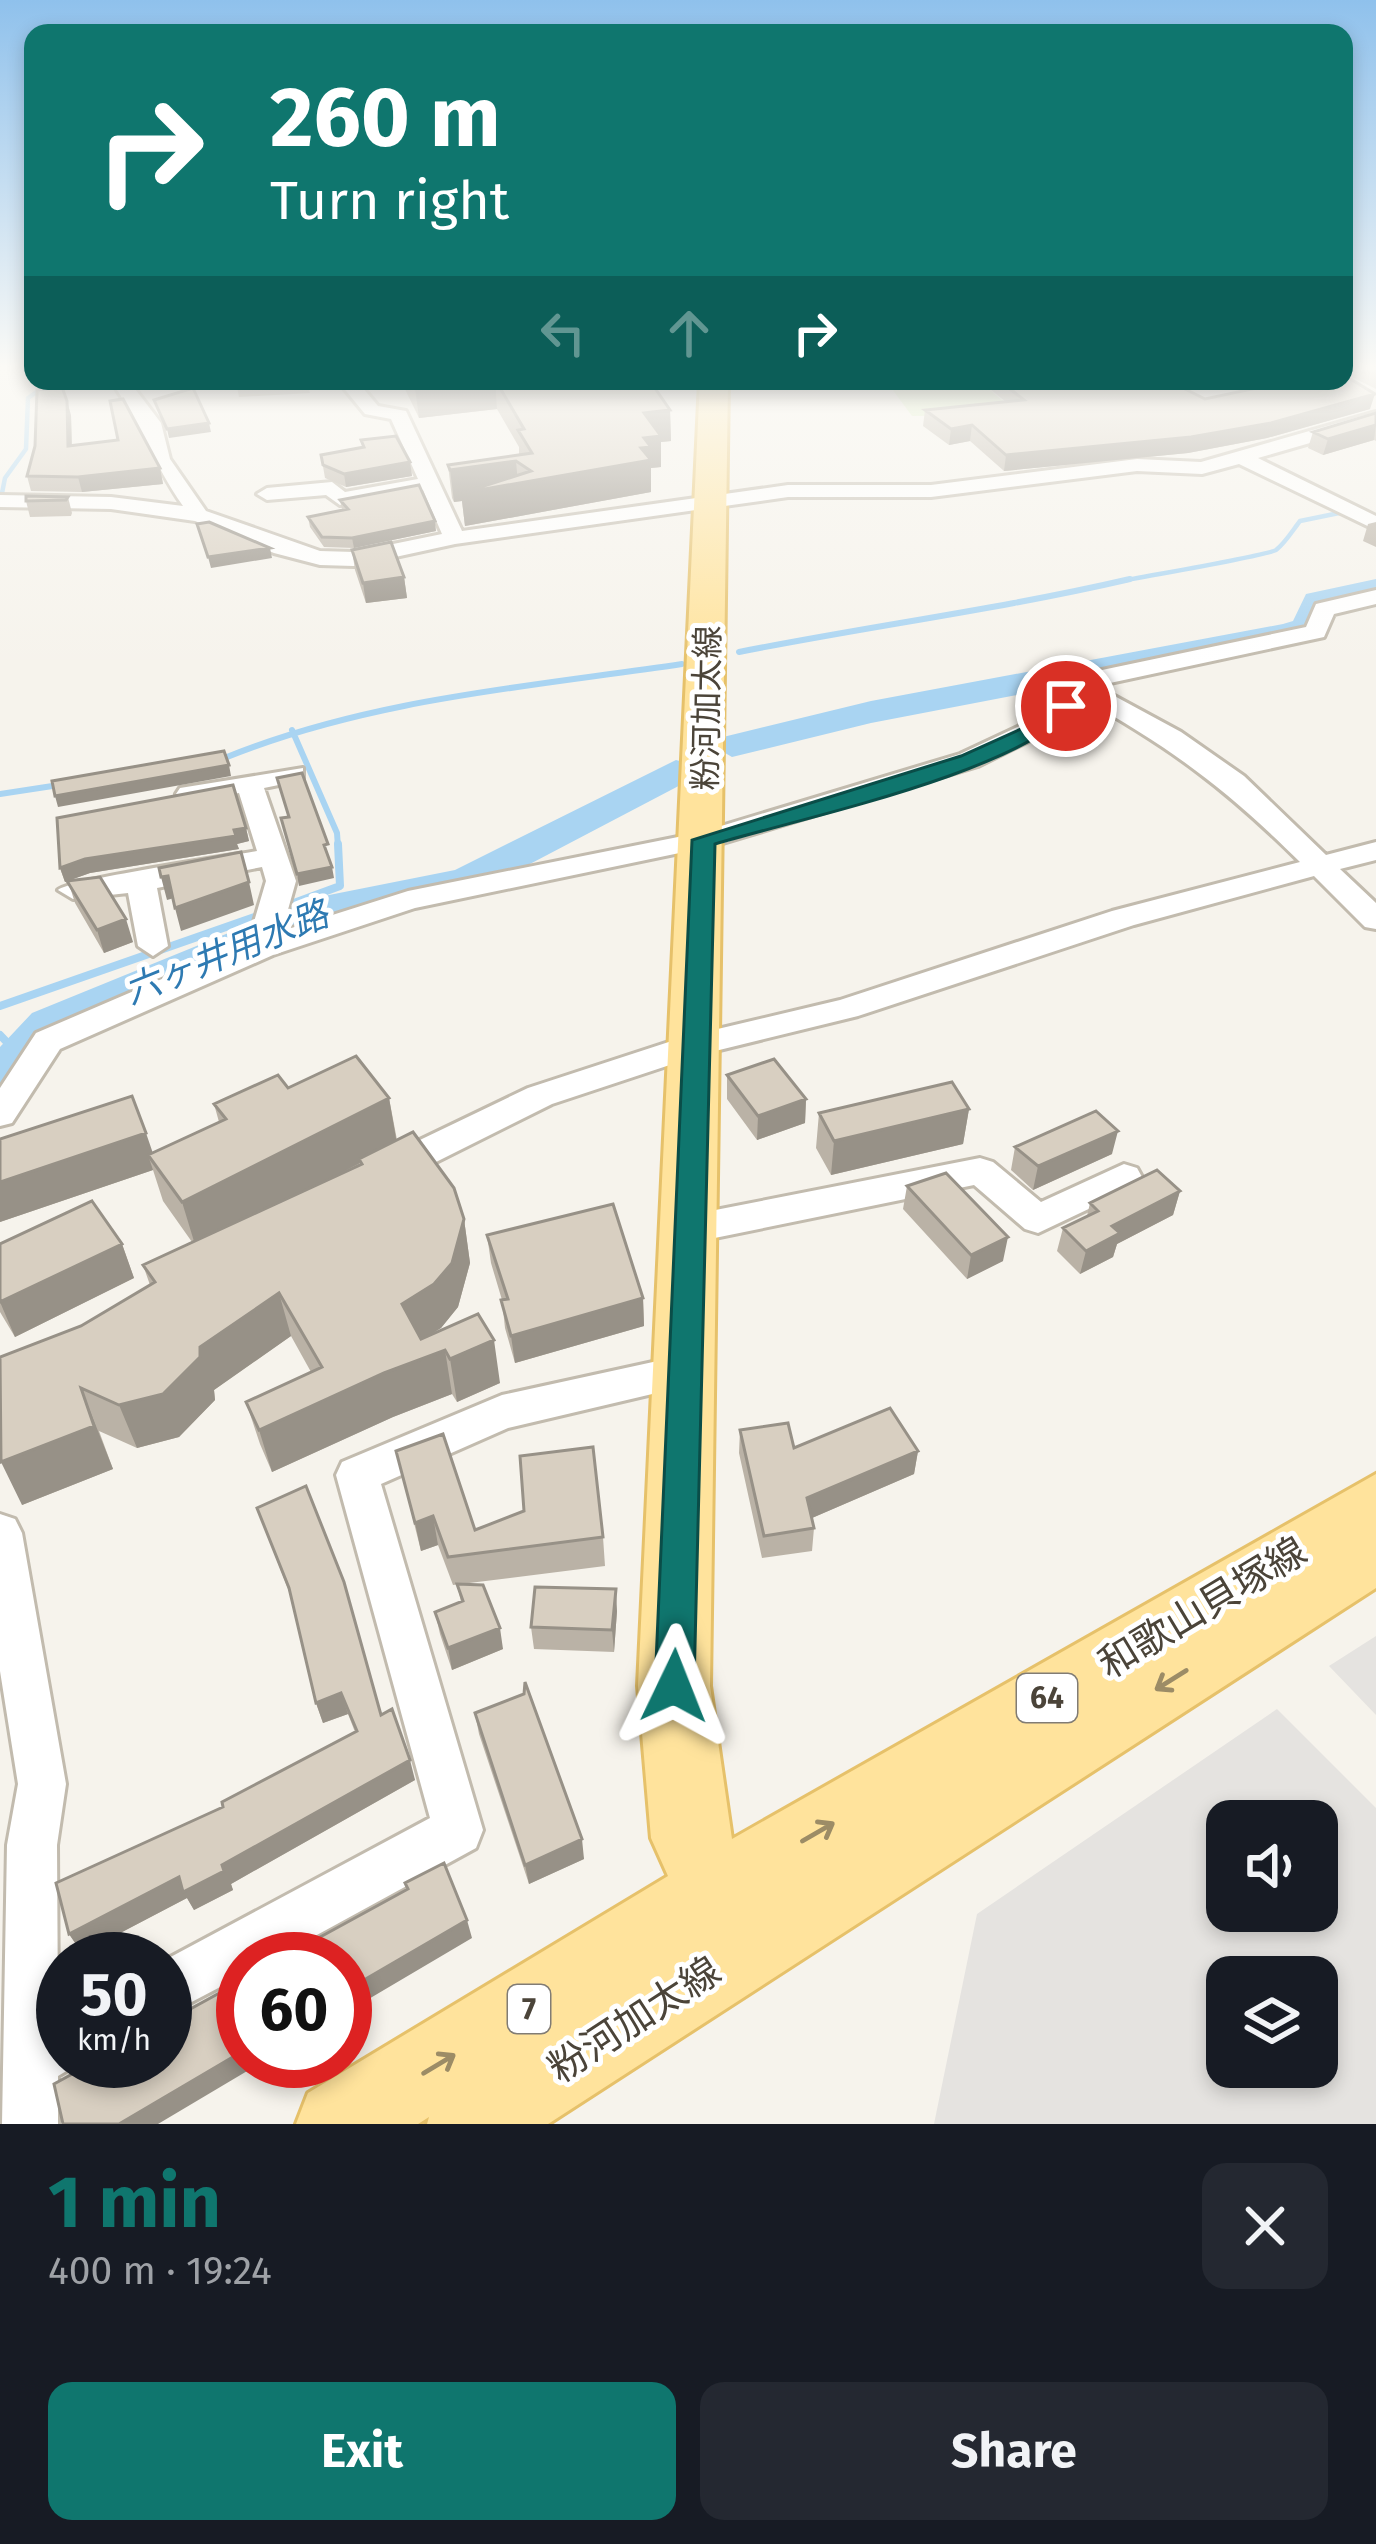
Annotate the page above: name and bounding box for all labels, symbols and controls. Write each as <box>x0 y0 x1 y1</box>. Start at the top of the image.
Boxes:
text: 260 m <box>270 67 501 168</box>
icon: right <box>72 72 228 228</box>
text: Turn right <box>270 169 509 233</box>
icon: left <box>530 300 596 366</box>
icon: ahead <box>656 300 722 366</box>
icon: right <box>782 300 848 366</box>
street label: 粉河加太線 <box>686 625 728 791</box>
pin <box>1015 655 1117 757</box>
icon: arrive <box>1033 673 1099 739</box>
water label: 六ヶ井用水路 <box>118 891 338 1014</box>
street label: 和歌山貝塚線 <box>1090 1528 1315 1688</box>
position arrow <box>611 1623 737 1749</box>
one-way arrow <box>1154 1668 1188 1692</box>
road number: 64 <box>1017 1674 1077 1722</box>
map controls <box>1206 1800 1338 2088</box>
button: sound <box>1206 1800 1338 1932</box>
one-way arrow <box>800 1820 834 1844</box>
speed limit sign: 60 <box>216 1932 372 2088</box>
street label: 粉河加太線 <box>540 1947 729 2092</box>
button: layers <box>1206 1956 1338 2088</box>
text: 50 <box>80 1959 148 2031</box>
road number: 7 <box>508 1985 550 2033</box>
text: km/h <box>77 2022 151 2058</box>
one-way arrow <box>421 2051 456 2075</box>
text: 1 min <box>48 2160 221 2246</box>
button: close <box>1202 2163 1328 2289</box>
text: 400 m · 19:24 <box>48 2248 272 2294</box>
button: Exit <box>48 2382 676 2520</box>
button: Share <box>700 2382 1328 2520</box>

